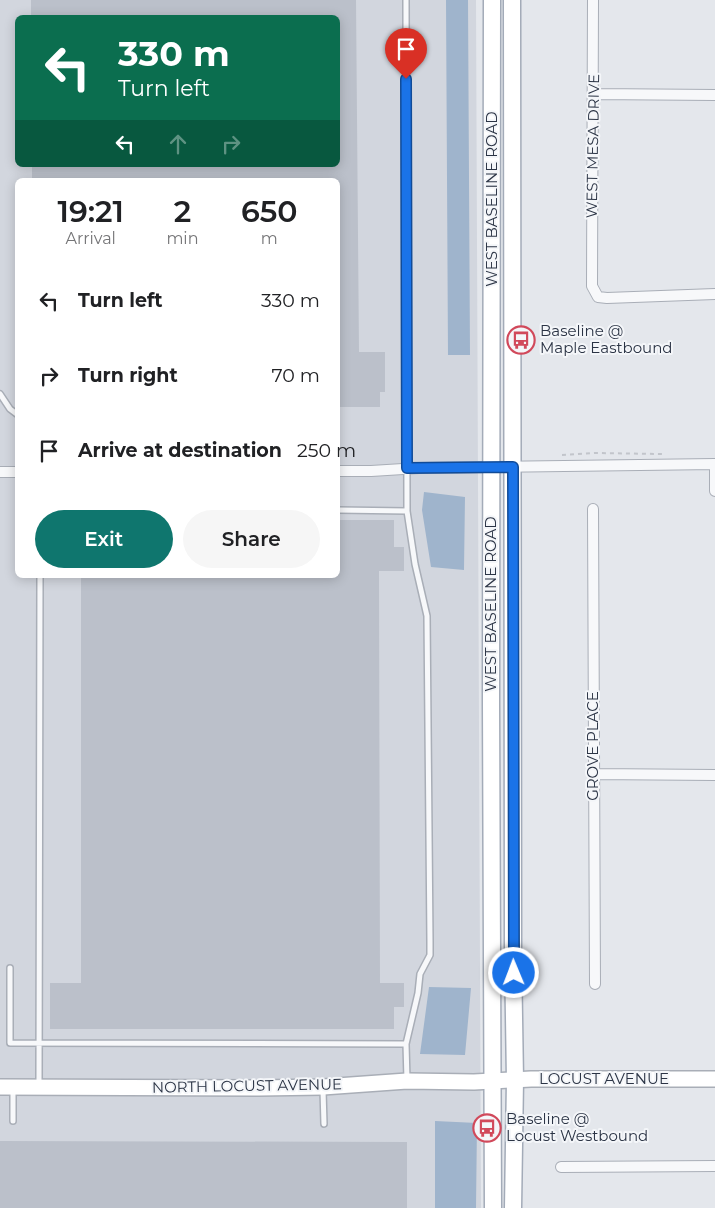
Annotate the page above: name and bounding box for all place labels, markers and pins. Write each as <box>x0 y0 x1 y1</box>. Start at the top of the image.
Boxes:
pin <box>385 28 427 79</box>
place label: Baseline @ Maple Eastbound <box>540 321 673 357</box>
bus stop icon: Baseline @ Maple Eastbound <box>506 325 536 355</box>
place label: Baseline @ Locust Westbound <box>506 1109 648 1145</box>
bus stop icon: Baseline @ Locust Westbound <box>472 1113 502 1143</box>

